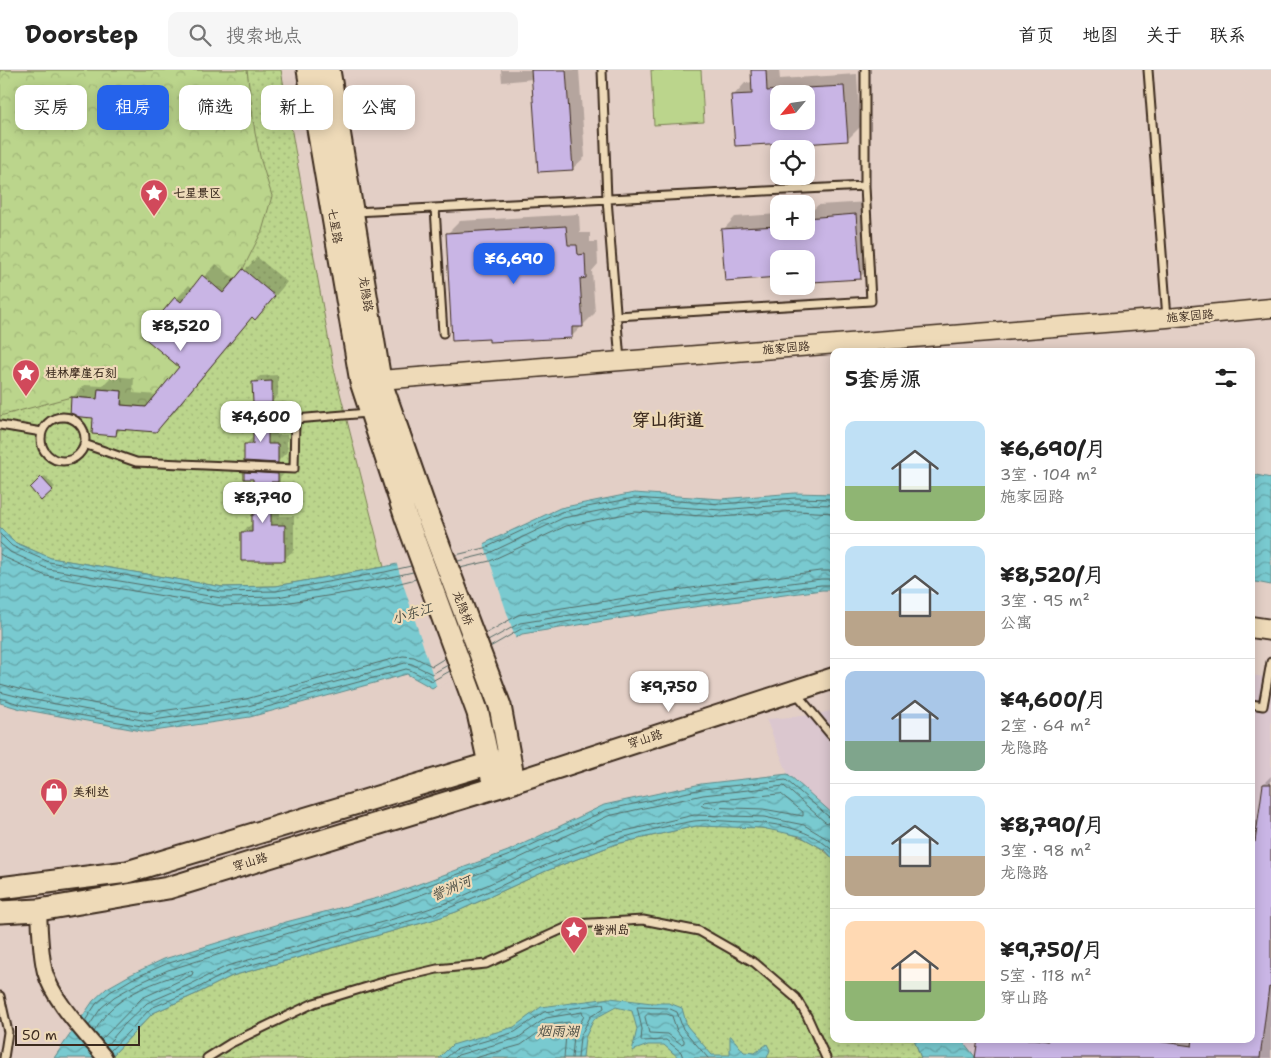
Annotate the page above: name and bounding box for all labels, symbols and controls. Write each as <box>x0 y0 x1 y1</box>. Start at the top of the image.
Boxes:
search box <box>168 12 518 57</box>
text: Doorstep <box>25 19 138 51</box>
icon: search <box>186 21 214 49</box>
text: 搜索地点 <box>226 23 302 48</box>
text: 首页 <box>1018 23 1054 47</box>
text: 地图 <box>1082 23 1118 47</box>
text: 关于 <box>1146 23 1182 47</box>
text: 联系 <box>1210 23 1246 47</box>
chip: 买房 <box>15 85 87 130</box>
chip: 租房 <box>97 85 169 130</box>
chip: 筛选 <box>179 85 251 130</box>
chip: 新上 <box>261 85 333 130</box>
chip: 公寓 <box>343 85 415 130</box>
north arrow <box>770 85 815 130</box>
map controls <box>770 85 815 295</box>
button: locate <box>770 140 815 185</box>
place icon: 七星景区 <box>139 178 169 217</box>
place label: 七星景区 <box>173 185 221 201</box>
button: + <box>770 195 815 240</box>
street label: 七星路 <box>324 207 346 245</box>
pin: ¥6,690 <box>473 242 555 285</box>
text: ¥6,690 <box>485 248 543 269</box>
button: − <box>770 250 815 295</box>
street label: 龙隐路 <box>355 275 377 313</box>
street label: 施家园路 <box>1165 306 1215 326</box>
pin: ¥8,520 <box>140 310 222 352</box>
text: ¥8,520 <box>152 315 210 336</box>
street label: 施家园路 <box>761 338 811 358</box>
place icon: 桂林摩崖石刻 <box>11 358 41 397</box>
icon: filters <box>1212 364 1240 392</box>
place label: 桂林摩崖石刻 <box>45 365 117 381</box>
text: 5套房源 <box>845 365 921 393</box>
pin: ¥4,600 <box>220 400 302 443</box>
text: ¥4,600 <box>231 406 291 427</box>
district label: 穿山街道 <box>632 408 704 432</box>
text: ¥6,690/月 <box>1000 435 1106 463</box>
icon: home <box>885 441 945 501</box>
text: 3室 · 104 m² <box>1000 464 1097 485</box>
pin: ¥8,790 <box>222 482 304 524</box>
text: 施家园路 <box>1000 486 1064 507</box>
text: ¥8,790 <box>234 487 292 508</box>
text: ¥8,520/月 <box>1000 561 1105 589</box>
icon: home <box>885 566 945 626</box>
street label: 龙隐桥 <box>449 588 477 629</box>
text: 3室 · 95 m² <box>1000 590 1090 611</box>
water label: 小东江 <box>389 598 436 628</box>
text: 公寓 <box>1000 612 1032 633</box>
pin: ¥9,750 <box>628 670 710 713</box>
text: ¥9,750 <box>641 676 697 697</box>
text: ¥4,600/月 <box>1000 686 1107 714</box>
icon: home <box>885 691 945 751</box>
text: 2室 · 64 m² <box>1000 715 1091 736</box>
street label: 穿山路 <box>625 726 665 752</box>
text: 龙隐路 <box>1000 737 1048 758</box>
shop icon: 美利达 <box>39 777 69 816</box>
place label: 美利达 <box>73 784 109 800</box>
text: ¥8,790/月 <box>1000 811 1105 839</box>
icon: home <box>885 816 945 876</box>
text: 3室 · 98 m² <box>1000 840 1091 861</box>
street label: 穿山路 <box>230 849 270 875</box>
text: 龙隐路 <box>1000 862 1048 883</box>
water label: 訾洲河 <box>428 871 476 904</box>
place icon: 訾洲岛 <box>559 915 589 954</box>
place label: 訾洲岛 <box>593 922 629 938</box>
text: ¥9,750/月 <box>1000 936 1103 964</box>
icon: home <box>885 941 945 1001</box>
text: 5室 · 118 m² <box>1000 965 1092 986</box>
text: 穿山路 <box>1000 987 1048 1008</box>
water label: 烟雨湖 <box>537 1022 581 1040</box>
scale bar <box>15 1023 140 1046</box>
text: 50 m <box>22 1026 57 1044</box>

